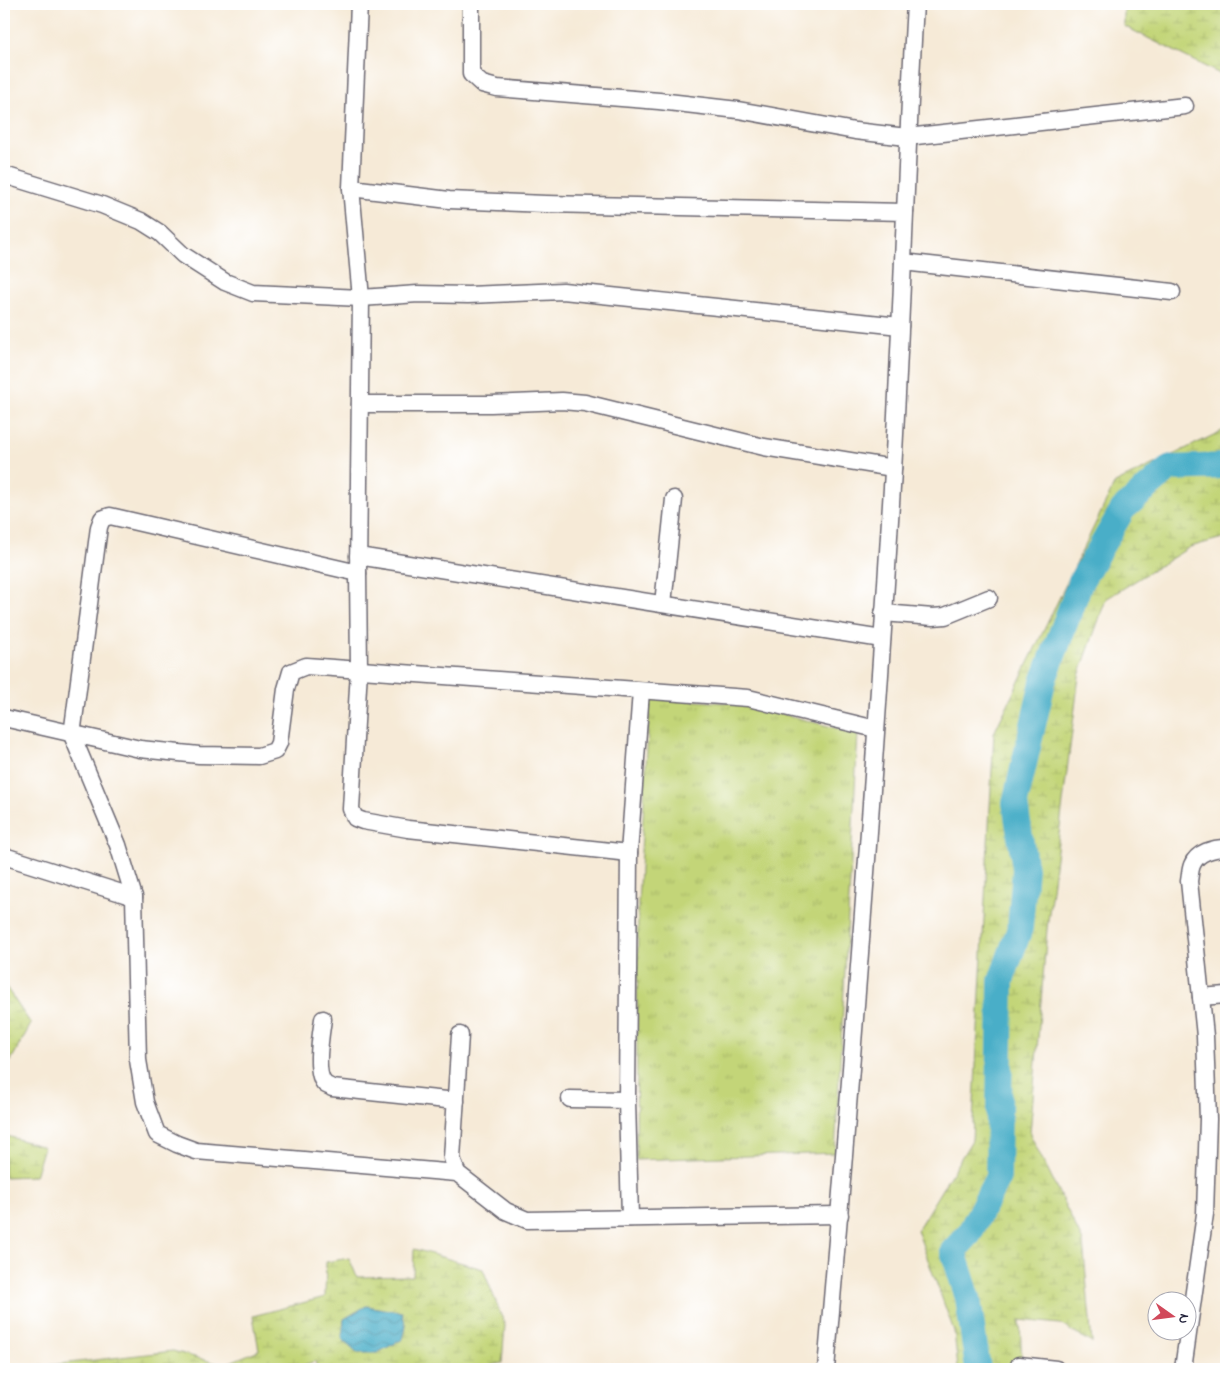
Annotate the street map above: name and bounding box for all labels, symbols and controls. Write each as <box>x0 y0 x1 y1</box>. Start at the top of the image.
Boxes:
north arrow <box>1148 1290 1198 1340</box>
text: N <box>1172 1312 1194 1326</box>

